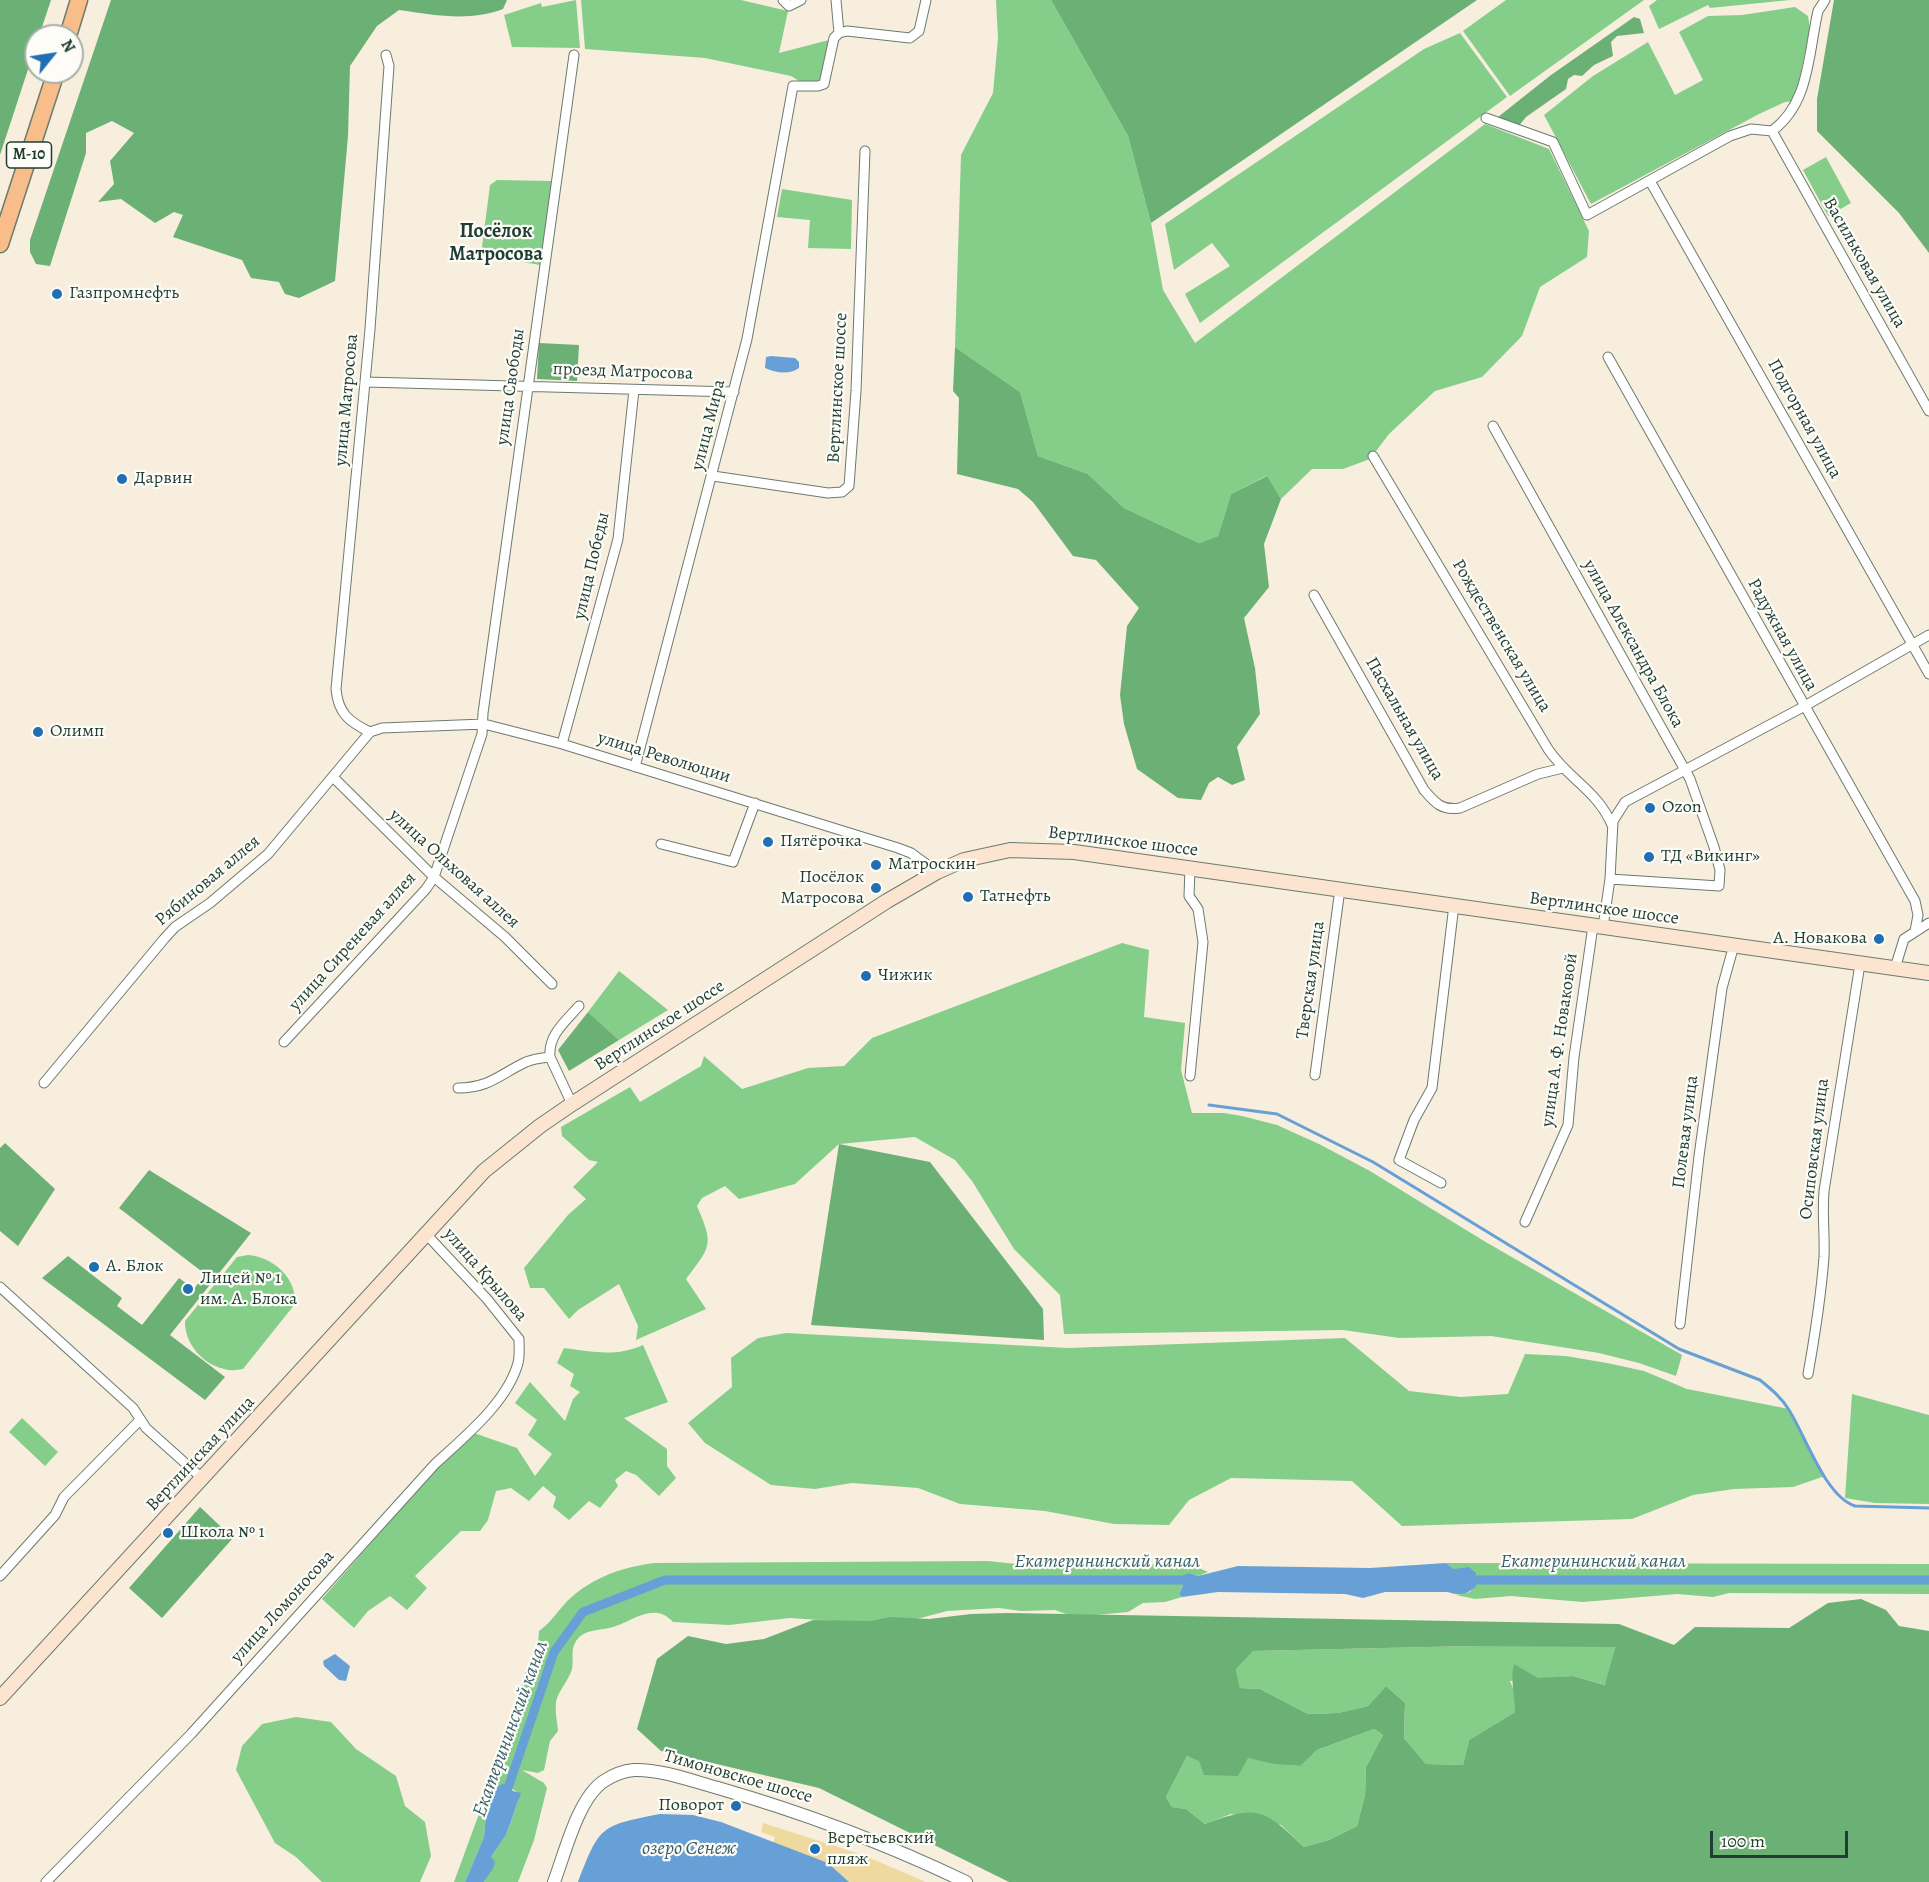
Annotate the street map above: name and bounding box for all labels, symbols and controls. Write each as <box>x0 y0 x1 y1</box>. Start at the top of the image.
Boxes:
north arrow <box>24 24 84 84</box>
text: N <box>55 35 80 57</box>
road number: М-10 <box>6 142 51 168</box>
street label: Васильковая улица <box>1818 194 1910 332</box>
district label: Посёлок Матросова <box>449 220 543 267</box>
place label: Газпромнефть <box>69 283 179 305</box>
marker: Газпромнефть <box>50 287 64 301</box>
street label: Вертлинское шоссе <box>823 312 853 464</box>
street label: улица Свободы <box>492 327 530 447</box>
street label: улица Матросова <box>330 333 364 467</box>
street label: Подгорная улица <box>1762 355 1846 483</box>
street label: проезд Матросова <box>552 359 694 385</box>
street label: улица Мира <box>687 377 731 473</box>
place label: Дарвин <box>134 468 193 490</box>
marker: Дарвин <box>115 472 129 486</box>
street label: улица Победы <box>569 510 615 622</box>
street label: Рождественская улица <box>1447 556 1555 716</box>
street label: улица Александра Блока <box>1578 556 1688 732</box>
street label: Радужная улица <box>1742 575 1822 695</box>
street label: Пасхальная улица <box>1360 654 1448 784</box>
place label: Олимп <box>50 721 104 743</box>
marker: Олимп <box>31 725 45 739</box>
street label: улица Революции <box>595 728 733 788</box>
place label: Ozon <box>1662 797 1702 819</box>
marker: Ozon <box>1643 801 1657 815</box>
street label: улица Ольховая аллея <box>384 805 524 933</box>
street label: Вертлинское шоссе <box>1047 822 1199 862</box>
street label: Рябиновая аллея <box>151 831 265 931</box>
place label: Пятёрочка <box>780 831 862 853</box>
marker: Пятёрочка <box>761 835 775 849</box>
place label: ТД «Викинг» <box>1661 846 1760 868</box>
marker: ТД «Викинг» <box>1642 850 1656 864</box>
place label: Матроскин <box>888 854 976 876</box>
marker: Матроскин <box>869 858 883 872</box>
place label: Посёлок Матросова <box>781 867 864 910</box>
street label: улица Сиреневая аллея <box>285 868 421 1016</box>
marker: Посёлок Матросова <box>869 881 883 895</box>
place label: Татнефть <box>980 886 1051 908</box>
street label: Вертлинское шоссе <box>1528 888 1680 930</box>
marker: Татнефть <box>961 890 975 904</box>
street label: Тверская улица <box>1292 920 1330 1040</box>
place label: А. Новакова <box>1773 928 1867 950</box>
marker: А. Новакова <box>1872 932 1886 946</box>
street label: улица А. Ф. Новаковой <box>1537 952 1583 1128</box>
place label: Чижик <box>878 965 933 987</box>
marker: Чижик <box>859 969 873 983</box>
street label: Вертлинское шоссе <box>591 976 729 1076</box>
street label: Полевая улица <box>1668 1074 1704 1190</box>
street label: Осиповская улица <box>1796 1077 1834 1221</box>
street label: улица Крылова <box>438 1224 532 1326</box>
place label: А. Блок <box>106 1256 164 1278</box>
marker: А. Блок <box>87 1260 101 1274</box>
place label: Лицей № 1 им. А. Блока <box>200 1268 297 1310</box>
marker: Лицей № 1 им. А. Блока <box>181 1282 195 1296</box>
street label: Вертлинская улица <box>142 1392 260 1516</box>
place label: Школа № 1 <box>180 1522 265 1544</box>
marker: Школа № 1 <box>161 1526 175 1540</box>
street label: улица Ломоносова <box>227 1546 339 1668</box>
water label: Екатерининский канал <box>1014 1550 1200 1574</box>
water label: Екатерининский канал <box>1500 1550 1686 1574</box>
water label: Екатерининский канал <box>468 1638 554 1820</box>
street label: Тимоновское шоссе <box>661 1745 815 1809</box>
place label: Поворот <box>658 1795 724 1817</box>
marker: Поворот <box>729 1799 743 1813</box>
scale bar <box>1713 1819 1851 1857</box>
place label: Веретьевский пляж <box>827 1828 934 1870</box>
text: 100 m <box>1721 1829 1765 1853</box>
water label: озеро Сенеж <box>642 1837 736 1861</box>
marker: Веретьевский пляж <box>808 1842 822 1856</box>

